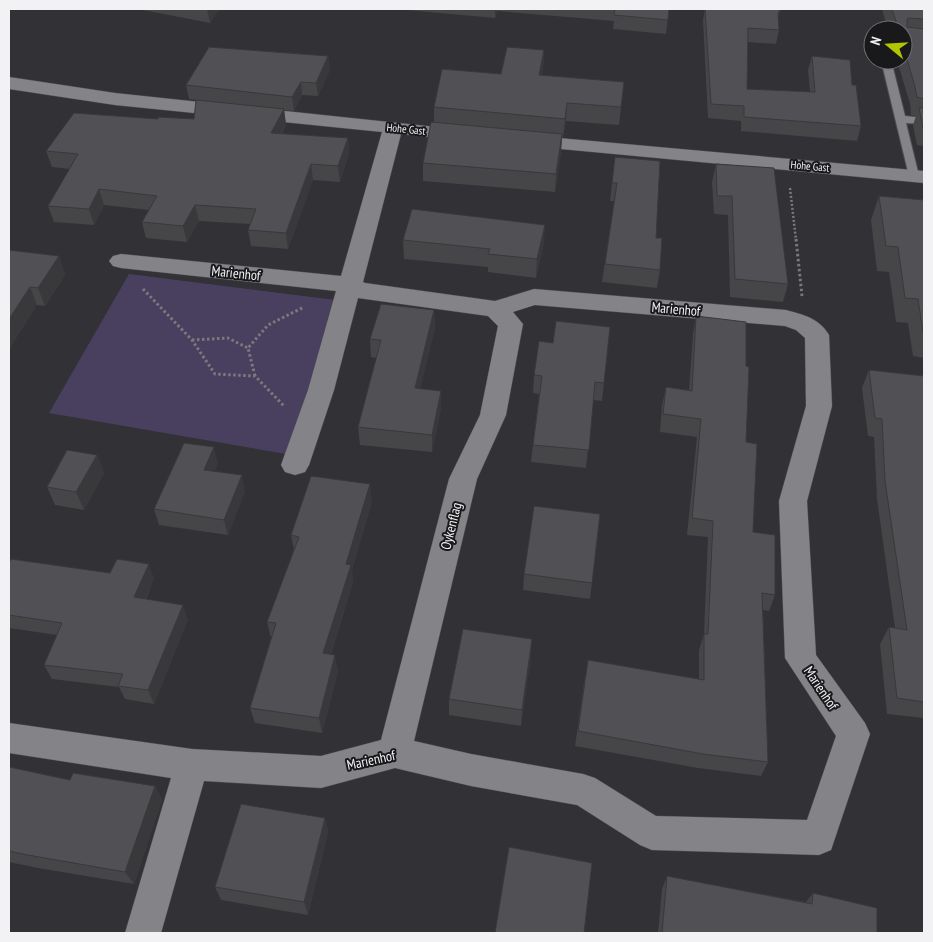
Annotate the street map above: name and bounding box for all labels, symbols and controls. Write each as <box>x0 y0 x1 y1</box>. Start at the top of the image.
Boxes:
north arrow <box>863 20 913 70</box>
text: N <box>866 35 885 47</box>
street label: Hohe Gast <box>386 120 426 138</box>
street label: Hohe Gast <box>790 157 830 175</box>
street label: Marienhof <box>211 261 262 285</box>
street label: Marienhof <box>651 298 702 320</box>
street label: Oykenflag <box>436 500 466 552</box>
street label: Marienhof <box>800 663 842 714</box>
street label: Marienhof <box>345 746 397 774</box>

